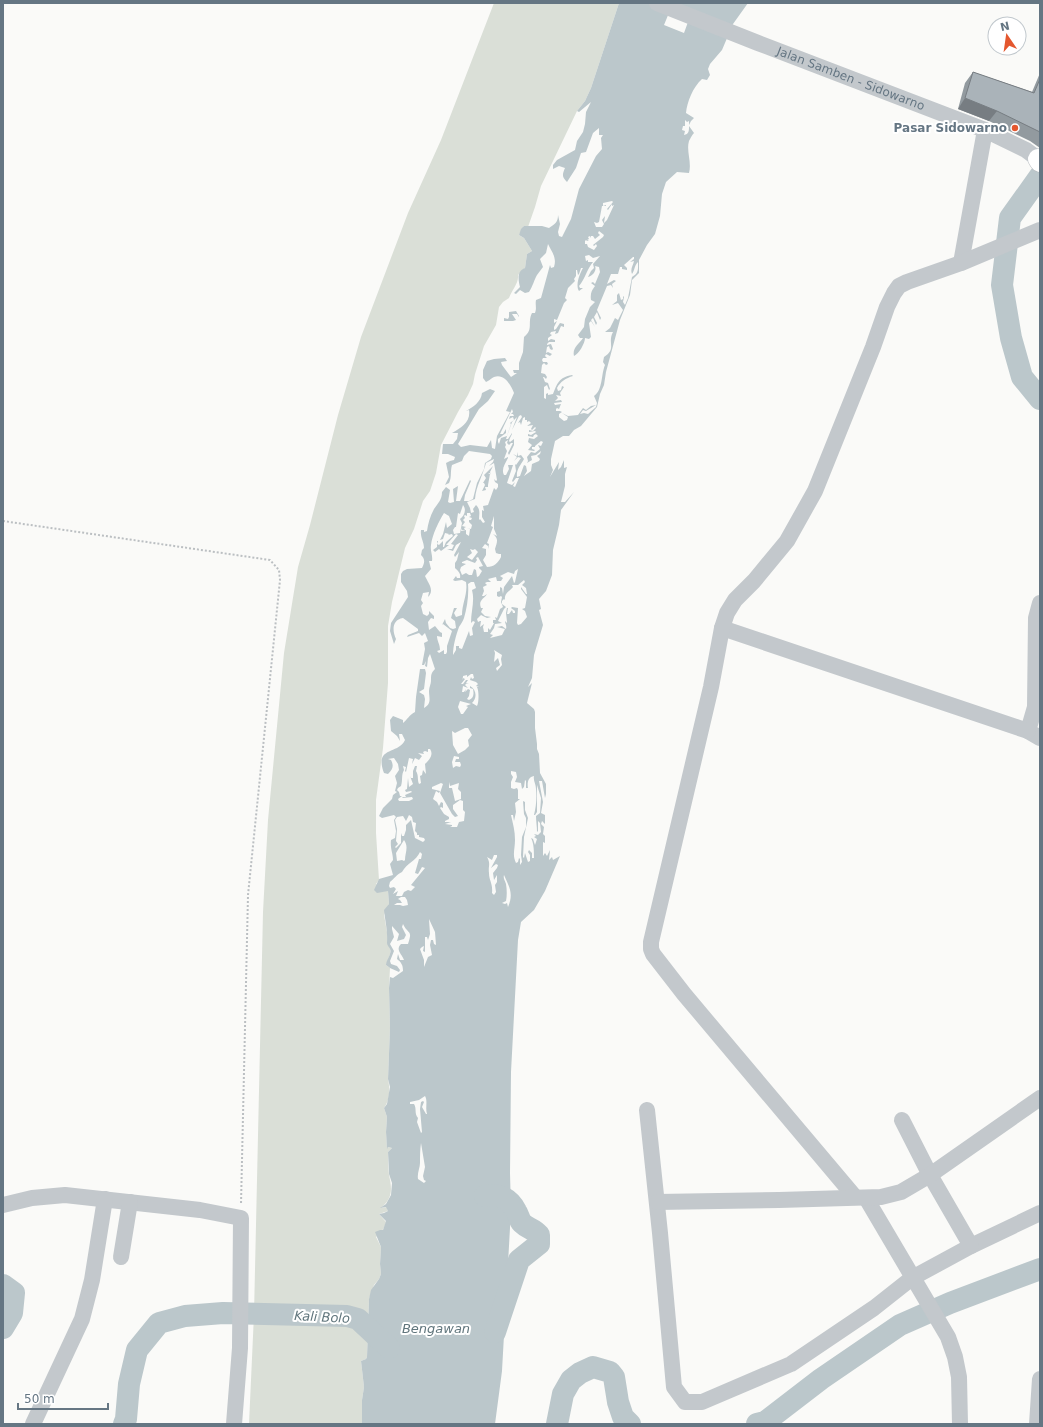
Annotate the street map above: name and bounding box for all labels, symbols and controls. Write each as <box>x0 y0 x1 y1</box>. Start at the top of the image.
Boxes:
north arrow <box>987 16 1027 56</box>
text: N <box>999 19 1011 34</box>
street label: Jalan Samben - Sidowarno <box>774 44 927 113</box>
place label: Pasar Sidowarno <box>894 121 1007 135</box>
marker: Pasar Sidowarno <box>1010 123 1020 133</box>
water label: Kali Bolo <box>294 1308 350 1326</box>
water label: Bengawan <box>402 1321 470 1336</box>
scale bar <box>18 1385 108 1411</box>
text: 50 m <box>24 1392 55 1406</box>

